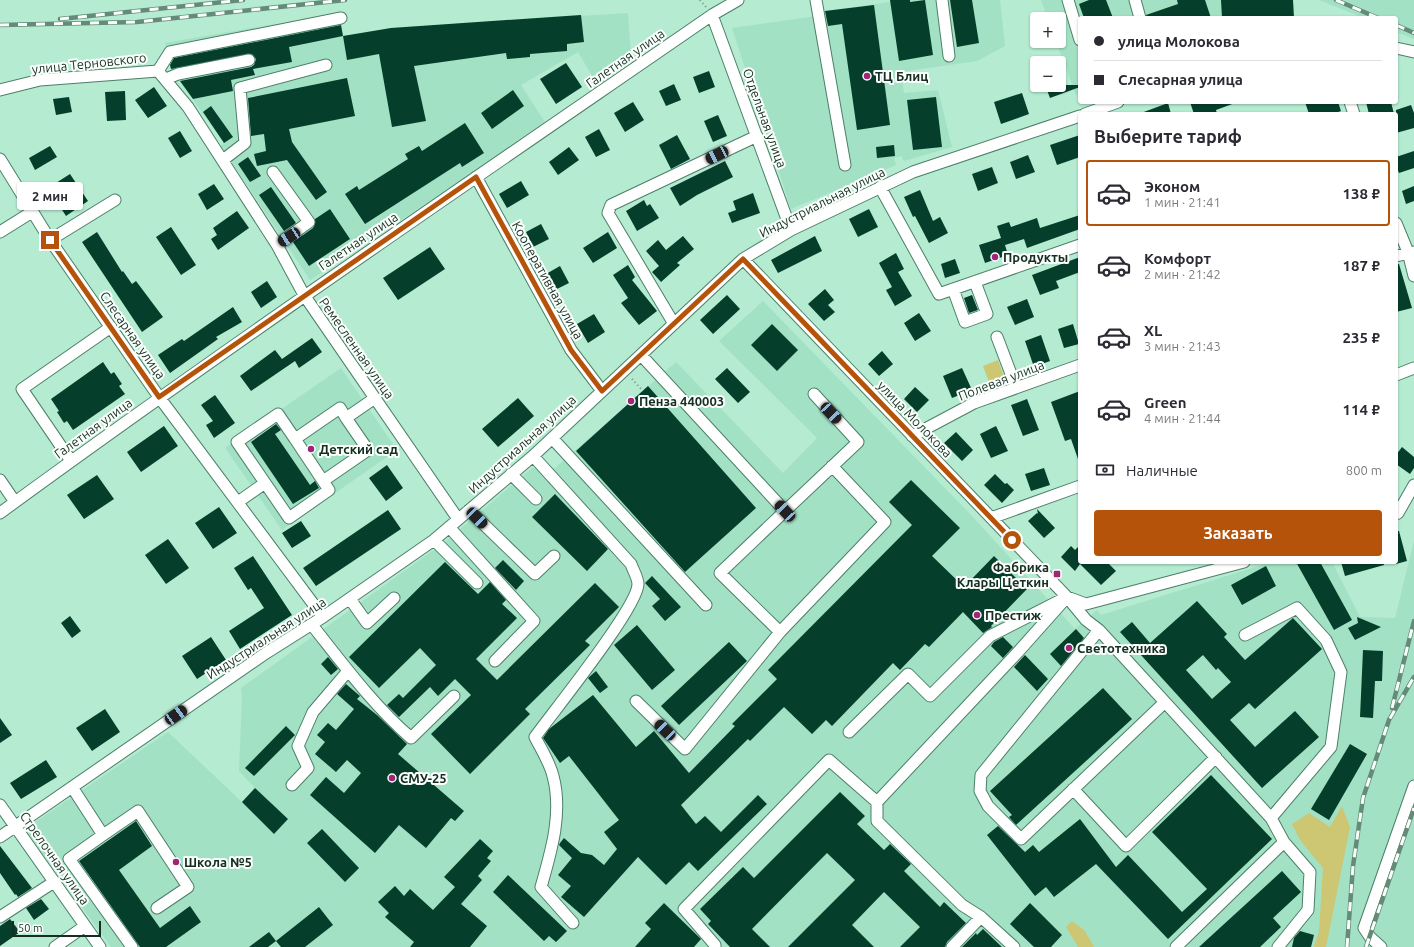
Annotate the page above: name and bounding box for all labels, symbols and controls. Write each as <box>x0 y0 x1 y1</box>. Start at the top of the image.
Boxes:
map controls <box>1030 12 1066 92</box>
button: + <box>1030 12 1066 48</box>
street label: Галетная улица <box>583 26 667 90</box>
text: улица Молокова <box>1118 33 1240 50</box>
street label: улица Терновского <box>31 50 147 76</box>
button: − <box>1030 56 1066 92</box>
street label: Отдельная улица <box>741 67 789 169</box>
place label: ТЦ Блиц <box>875 69 928 83</box>
marker: ТЦ Блиц <box>862 71 872 81</box>
text: Слесарная улица <box>1118 71 1243 88</box>
text: Выберите тариф <box>1094 126 1242 146</box>
car <box>704 144 730 166</box>
street label: Индустриальная улица <box>757 164 887 240</box>
icon: car <box>1096 175 1132 211</box>
text: Эконом <box>1144 178 1200 195</box>
callout: 2 мин <box>17 182 83 210</box>
text: 138 ₽ <box>1343 185 1380 202</box>
text: 2 мин <box>32 189 68 203</box>
text: 1 мин · 21:41 <box>1144 195 1221 209</box>
street label: Галетная улица <box>316 209 400 273</box>
street label: Кооперативная улица <box>510 219 586 341</box>
car <box>276 225 302 249</box>
route end <box>41 231 59 249</box>
icon: car <box>1096 247 1132 283</box>
place label: Продукты <box>1003 250 1068 264</box>
text: Комфорт <box>1144 250 1211 267</box>
marker: Продукты <box>990 252 1000 262</box>
text: 187 ₽ <box>1343 257 1380 274</box>
text: 2 мин · 21:42 <box>1144 267 1221 281</box>
street label: Слесарная улица <box>98 289 168 381</box>
street label: Ремесленная улица <box>317 295 397 401</box>
icon: car <box>1096 319 1132 355</box>
text: XL <box>1144 322 1162 339</box>
text: 235 ₽ <box>1343 329 1380 346</box>
text: 3 мин · 21:43 <box>1144 339 1221 353</box>
street label: Полевая улица <box>956 357 1046 403</box>
street label: улица Молокова <box>875 378 955 460</box>
icon: car <box>1096 391 1132 427</box>
street label: Индустриальная улица <box>466 392 578 496</box>
place label: Пенза 440003 <box>639 394 724 408</box>
text: Green <box>1144 394 1186 411</box>
street label: Галетная улица <box>52 395 134 461</box>
marker: Пенза 440003 <box>626 396 636 406</box>
car <box>818 400 844 426</box>
text: 114 ₽ <box>1343 401 1380 418</box>
text: 4 мин · 21:44 <box>1144 411 1221 425</box>
place label: Детский сад <box>319 442 399 456</box>
marker: Детский сад <box>306 444 316 454</box>
icon: cash <box>1094 459 1116 481</box>
text: Наличные <box>1126 462 1198 479</box>
text: 800 m <box>1346 463 1382 477</box>
car <box>772 498 798 524</box>
car <box>464 505 490 531</box>
button: Заказать <box>1094 510 1382 556</box>
route start <box>1003 531 1021 549</box>
place label: Фабрика Клары Цеткин <box>957 560 1049 589</box>
marker: Фабрика Клары Цеткин <box>1052 569 1062 579</box>
street label: Индустриальная улица <box>204 594 328 682</box>
place label: Престиж <box>985 608 1042 622</box>
marker: Престиж <box>972 610 982 620</box>
place label: Светотехника <box>1077 641 1166 655</box>
marker: Светотехника <box>1064 643 1074 653</box>
car <box>163 703 189 727</box>
car <box>652 717 678 743</box>
place label: СМУ-25 <box>400 771 447 785</box>
marker: СМУ-25 <box>387 773 397 783</box>
street label: Стрелочная улица <box>18 809 92 907</box>
place label: Школа №5 <box>184 855 252 869</box>
marker: Школа №5 <box>171 857 181 867</box>
scale bar <box>12 919 101 938</box>
text: 50 m <box>18 922 42 934</box>

